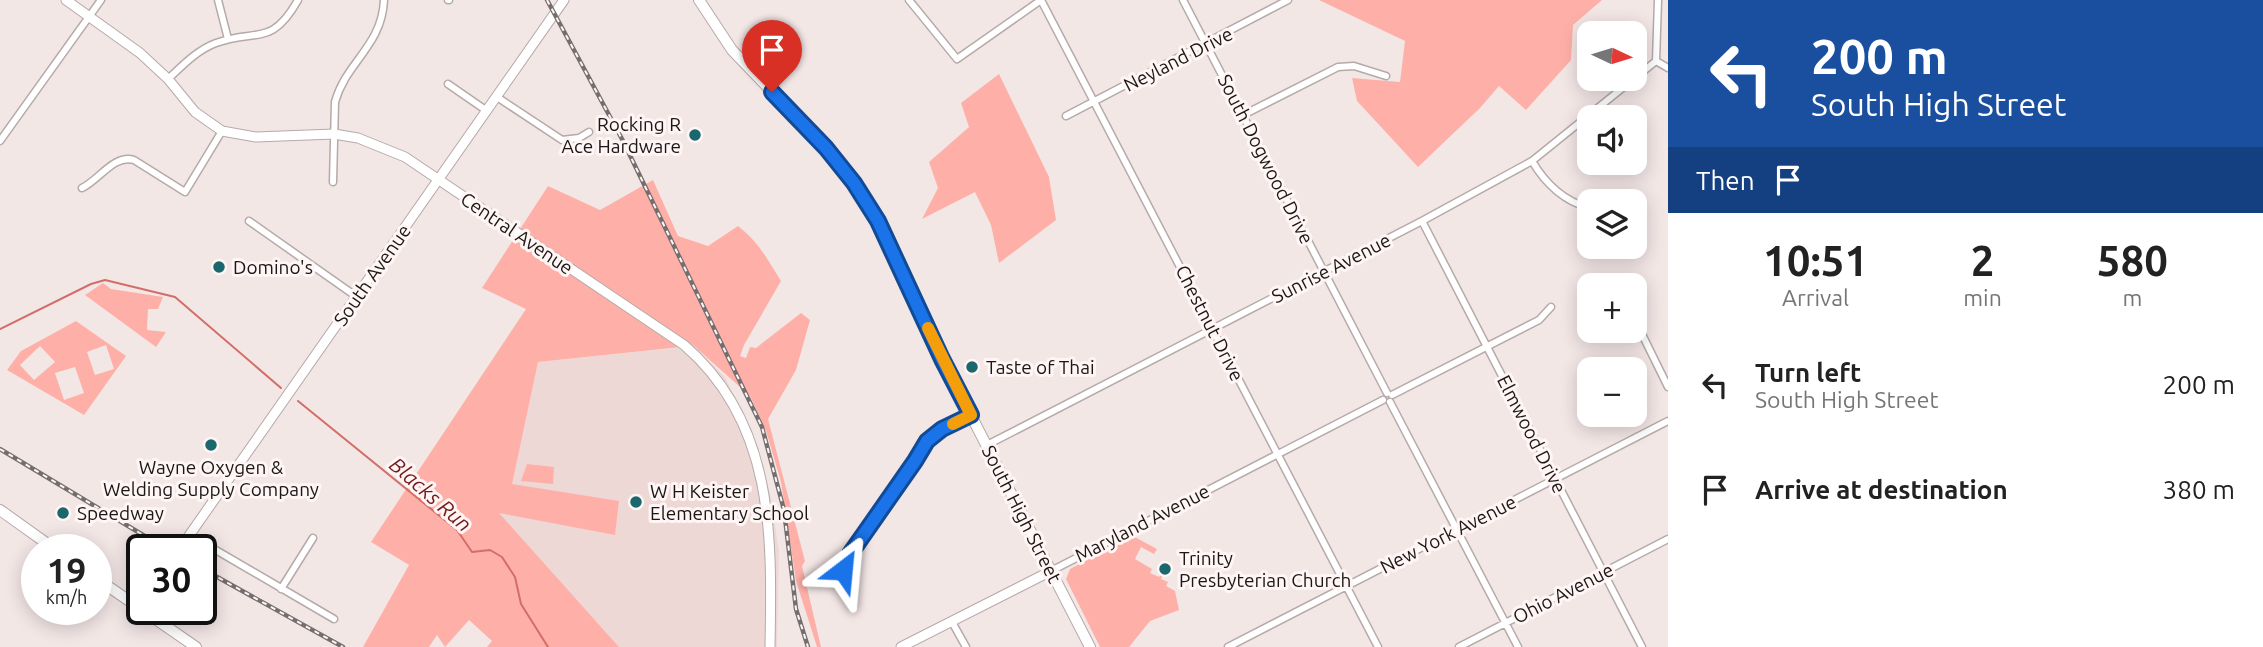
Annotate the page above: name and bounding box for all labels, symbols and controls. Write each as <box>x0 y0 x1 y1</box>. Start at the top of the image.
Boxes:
pin <box>742 20 802 92</box>
north arrow <box>1577 21 1647 91</box>
map controls <box>1577 21 1647 427</box>
street label: Neyland Drive <box>1120 22 1236 96</box>
icon: left <box>1696 28 1787 119</box>
text: 200 m <box>1811 28 1948 83</box>
icon: arrive <box>753 31 791 69</box>
street label: South Dogwood Drive <box>1214 71 1318 247</box>
text: South High Street <box>1811 86 2066 122</box>
button: sound <box>1577 105 1647 175</box>
place label: Rocking R Ace Hardware <box>562 113 681 157</box>
marker: Rocking R Ace Hardware <box>687 127 703 143</box>
icon: arrive <box>1769 161 1807 199</box>
text: Then <box>1696 166 1755 195</box>
street label: Central Avenue <box>457 187 577 279</box>
button: layers <box>1577 189 1647 259</box>
street label: South Avenue <box>329 220 415 330</box>
street label: Sunrise Avenue <box>1268 229 1394 307</box>
text: 10:51 <box>1763 237 1868 284</box>
text: 2 <box>1971 237 1994 284</box>
text: 580 <box>2097 237 2168 284</box>
place label: Domino's <box>233 256 313 278</box>
marker: Domino's <box>211 259 227 275</box>
street label: Chestnut Drive <box>1171 261 1249 385</box>
button: + <box>1577 273 1647 343</box>
text: Arrival <box>1782 285 1849 310</box>
text: min <box>1963 285 2002 310</box>
text: m <box>2122 285 2142 310</box>
place label: Taste of Thai <box>986 356 1095 378</box>
button: − <box>1577 357 1647 427</box>
text: Turn left <box>1755 358 1861 387</box>
marker: Taste of Thai <box>964 359 980 375</box>
icon: left <box>1696 366 1734 404</box>
text: 200 m <box>2163 370 2235 399</box>
street label: Elmwood Drive <box>1493 371 1571 497</box>
text: South High Street <box>1755 387 1939 412</box>
marker: Wayne Oxygen & Welding Supply Company <box>203 437 219 453</box>
street label: South High Street <box>978 441 1066 587</box>
water label: Blacks Run <box>385 452 477 536</box>
place label: Wayne Oxygen & Welding Supply Company <box>103 456 319 500</box>
icon: arrive <box>1696 471 1734 509</box>
text: Arrive at destination <box>1755 475 2008 504</box>
text: 380 m <box>2163 475 2235 504</box>
place label: W H Keister Elementary School <box>650 480 809 524</box>
street label: Maryland Avenue <box>1071 480 1213 566</box>
street label: New York Avenue <box>1376 490 1520 578</box>
marker: W H Keister Elementary School <box>628 494 644 510</box>
place label: Speedway <box>77 502 164 524</box>
marker: Speedway <box>55 505 71 521</box>
position arrow <box>806 533 880 607</box>
speed limit sign: 30 <box>126 534 217 625</box>
place label: Trinity Presbyterian Church <box>1179 547 1351 591</box>
text: 19 <box>47 550 86 590</box>
street label: Ohio Avenue <box>1509 558 1617 628</box>
marker: Trinity Presbyterian Church <box>1157 561 1173 577</box>
text: km/h <box>46 587 87 607</box>

